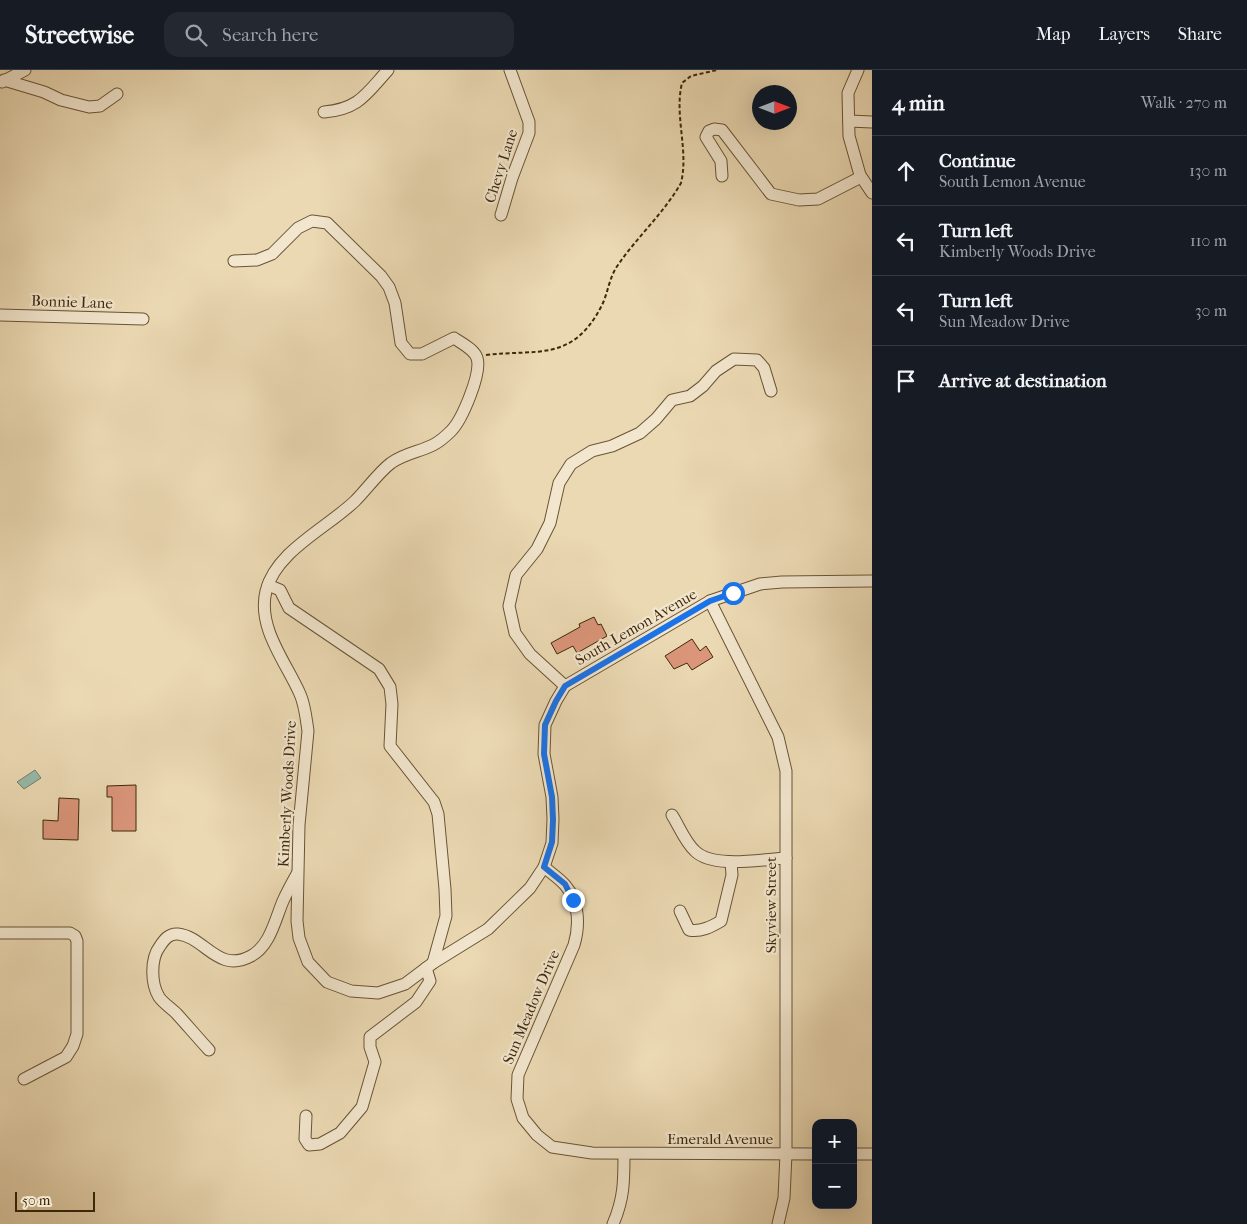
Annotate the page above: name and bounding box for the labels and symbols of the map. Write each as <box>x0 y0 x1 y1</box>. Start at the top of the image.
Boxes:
north arrow <box>752 85 797 130</box>
street label: Chevy Lane <box>481 126 522 205</box>
street label: Bonnie Lane <box>31 292 114 312</box>
route start <box>722 582 745 605</box>
street label: South Lemon Avenue <box>572 585 701 669</box>
street label: Kimberly Woods Drive <box>274 720 300 868</box>
street label: Skyview Street <box>762 856 780 953</box>
route end <box>562 889 585 912</box>
street label: Sun Meadow Drive <box>499 947 563 1067</box>
street label: Emerald Avenue <box>667 1130 774 1148</box>
scale bar <box>15 1189 95 1212</box>

